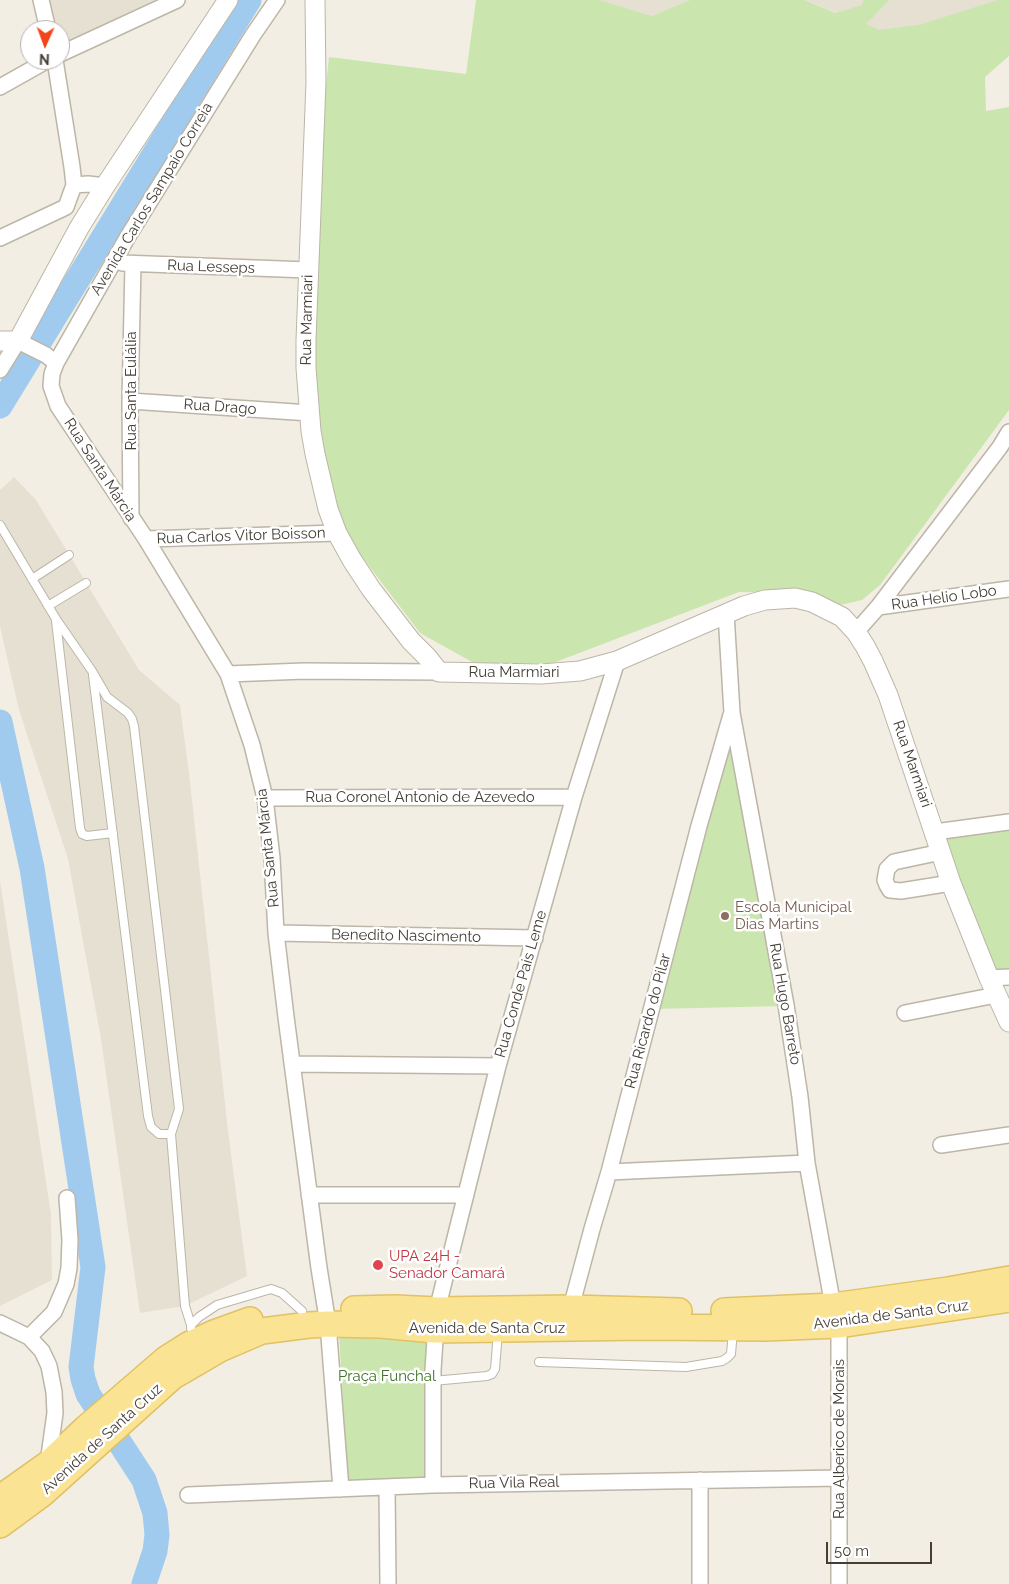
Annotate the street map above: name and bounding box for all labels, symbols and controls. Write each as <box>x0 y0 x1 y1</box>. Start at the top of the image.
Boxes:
north arrow <box>20 20 70 70</box>
text: N <box>39 51 50 67</box>
street label: Avenida Carlos Sampaio Correia <box>87 99 217 299</box>
street label: Rua Lesseps <box>167 256 255 278</box>
street label: Rua Marmiari <box>297 274 317 366</box>
street label: Rua Santa Eulália <box>122 331 140 451</box>
street label: Rua Drago <box>183 395 257 419</box>
street label: Rua Santa Márcia <box>60 415 140 525</box>
street label: Rua Carlos Vitor Boisson <box>156 524 326 548</box>
street label: Rua Helio Lobo <box>890 582 998 614</box>
street label: Rua Marmiari <box>469 663 559 681</box>
street label: Rua Marmiari <box>889 718 935 810</box>
street label: Rua Santa Márcia <box>253 788 283 908</box>
street label: Rua Coronel Antonio de Azevedo <box>305 788 535 806</box>
place label: Escola Municipal Dias Martins <box>735 898 852 933</box>
street label: Rua Conde Pais Leme <box>491 908 551 1060</box>
marker: Escola Municipal Dias Martins <box>719 910 731 922</box>
street label: Benedito Nascimento <box>331 926 481 946</box>
street label: Rua Hugo Barreto <box>765 942 805 1066</box>
street label: Rua Ricardo do Pilar <box>621 951 675 1091</box>
place label: UPA 24H - Senador Camará <box>389 1247 505 1282</box>
marker: UPA 24H - Senador Camará <box>371 1258 385 1272</box>
street label: Avenida de Santa Cruz <box>812 1297 970 1333</box>
street label: Avenida de Santa Cruz <box>409 1319 565 1337</box>
street label: Rua Alberico de Morais <box>830 1359 848 1519</box>
park label: Praça Funchal <box>338 1367 436 1385</box>
street label: Avenida de Santa Cruz <box>38 1380 166 1498</box>
street label: Rua Vila Real <box>468 1473 560 1493</box>
scale bar <box>829 1532 935 1564</box>
text: 50 m <box>834 1542 869 1560</box>

